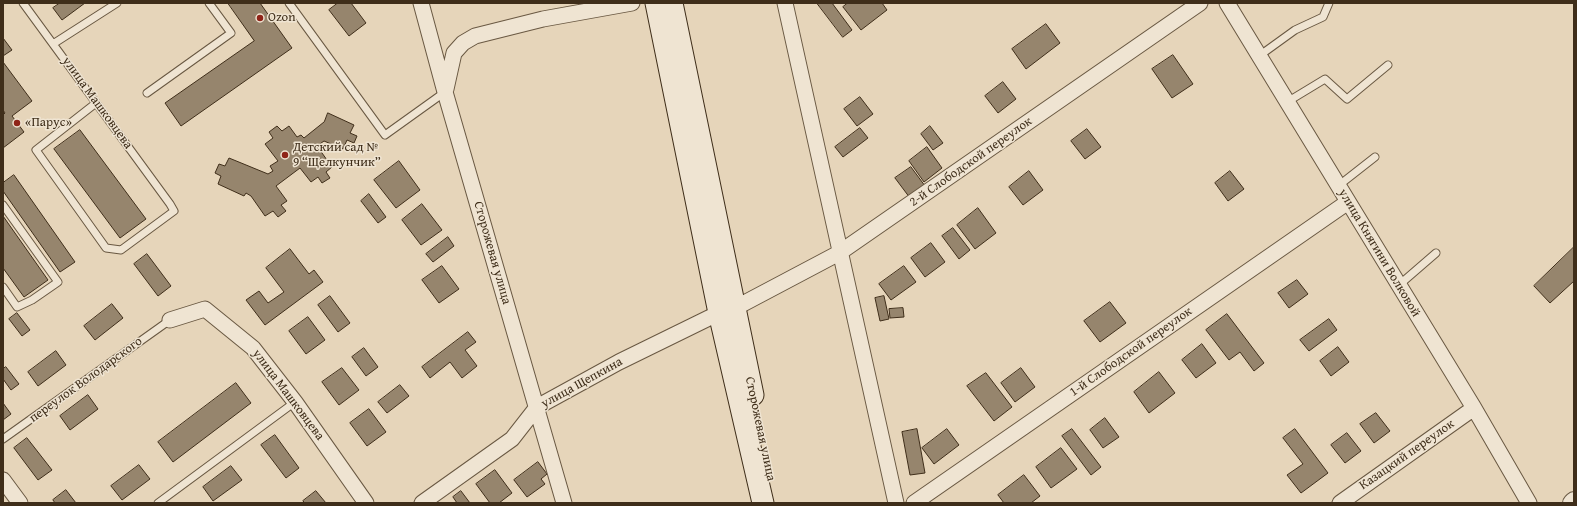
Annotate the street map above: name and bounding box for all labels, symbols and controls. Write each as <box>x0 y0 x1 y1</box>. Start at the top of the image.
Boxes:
place label: Ozon <box>268 10 296 26</box>
marker: Ozon <box>255 13 265 23</box>
street label: улица Машковцева <box>58 54 136 152</box>
street label: 2-й Слободской переулок <box>907 114 1035 210</box>
place label: «Парус» <box>25 115 72 131</box>
marker: «Парус» <box>12 118 22 128</box>
place label: Детский сад № 9 “Щелкунчик” <box>293 140 381 171</box>
marker: Детский сад № 9 “Щелкунчик” <box>280 150 290 160</box>
street label: улица Княгини Волковой <box>1335 186 1423 320</box>
street label: Сторожевая улица <box>470 200 514 306</box>
street label: 1-й Слободской переулок <box>1067 304 1195 400</box>
street label: переулок Володарского <box>26 334 146 426</box>
street label: улица Машковцева <box>249 346 327 444</box>
street label: улица Щепкина <box>539 354 625 412</box>
street label: Сторожевая улица <box>741 375 779 483</box>
street label: Казацкий переулок <box>1357 416 1457 494</box>

